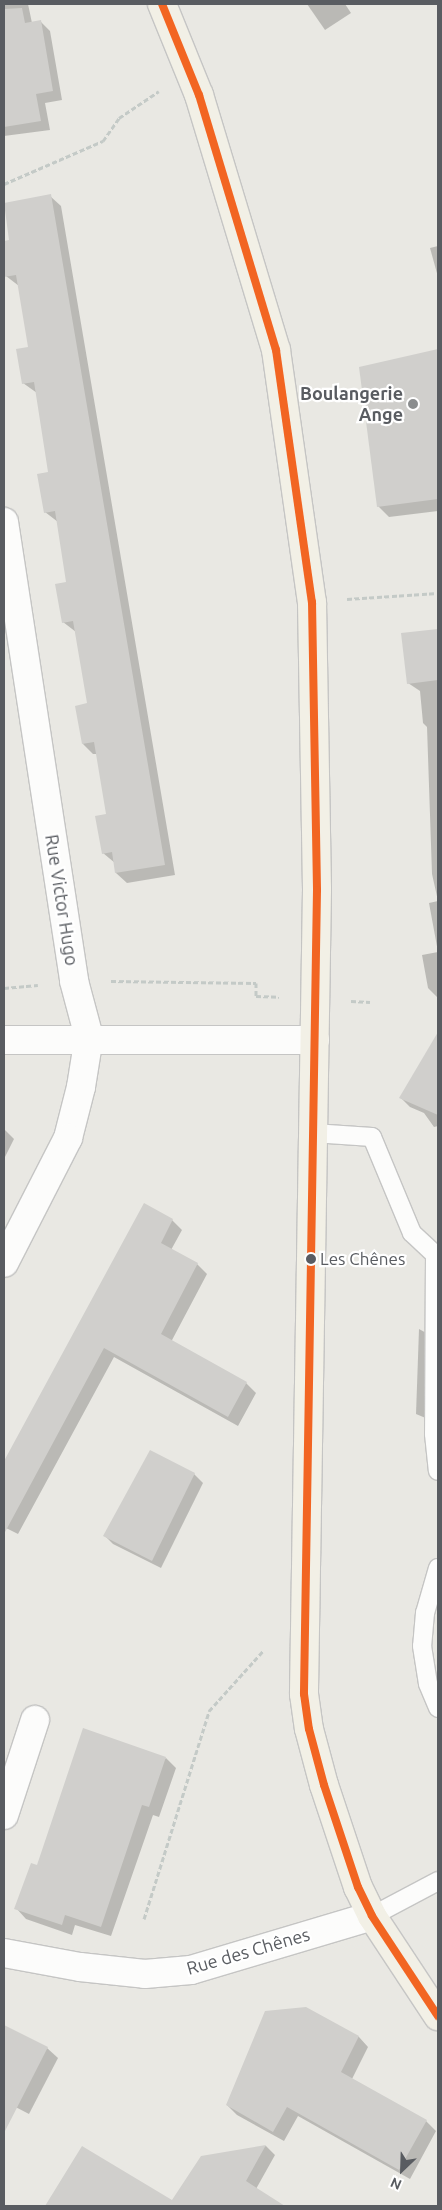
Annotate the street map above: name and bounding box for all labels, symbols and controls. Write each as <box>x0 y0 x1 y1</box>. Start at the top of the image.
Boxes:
place label: Boulangerie Ange <box>300 383 403 426</box>
marker: Boulangerie Ange <box>407 398 419 410</box>
street label: Rue Victor Hugo <box>41 833 83 967</box>
place label: Les Chênes <box>320 1249 405 1269</box>
marker: Les Chênes <box>306 1254 316 1264</box>
street label: Rue des Chênes <box>184 1923 312 1979</box>
north arrow <box>377 2145 427 2195</box>
text: N <box>388 2174 404 2193</box>

